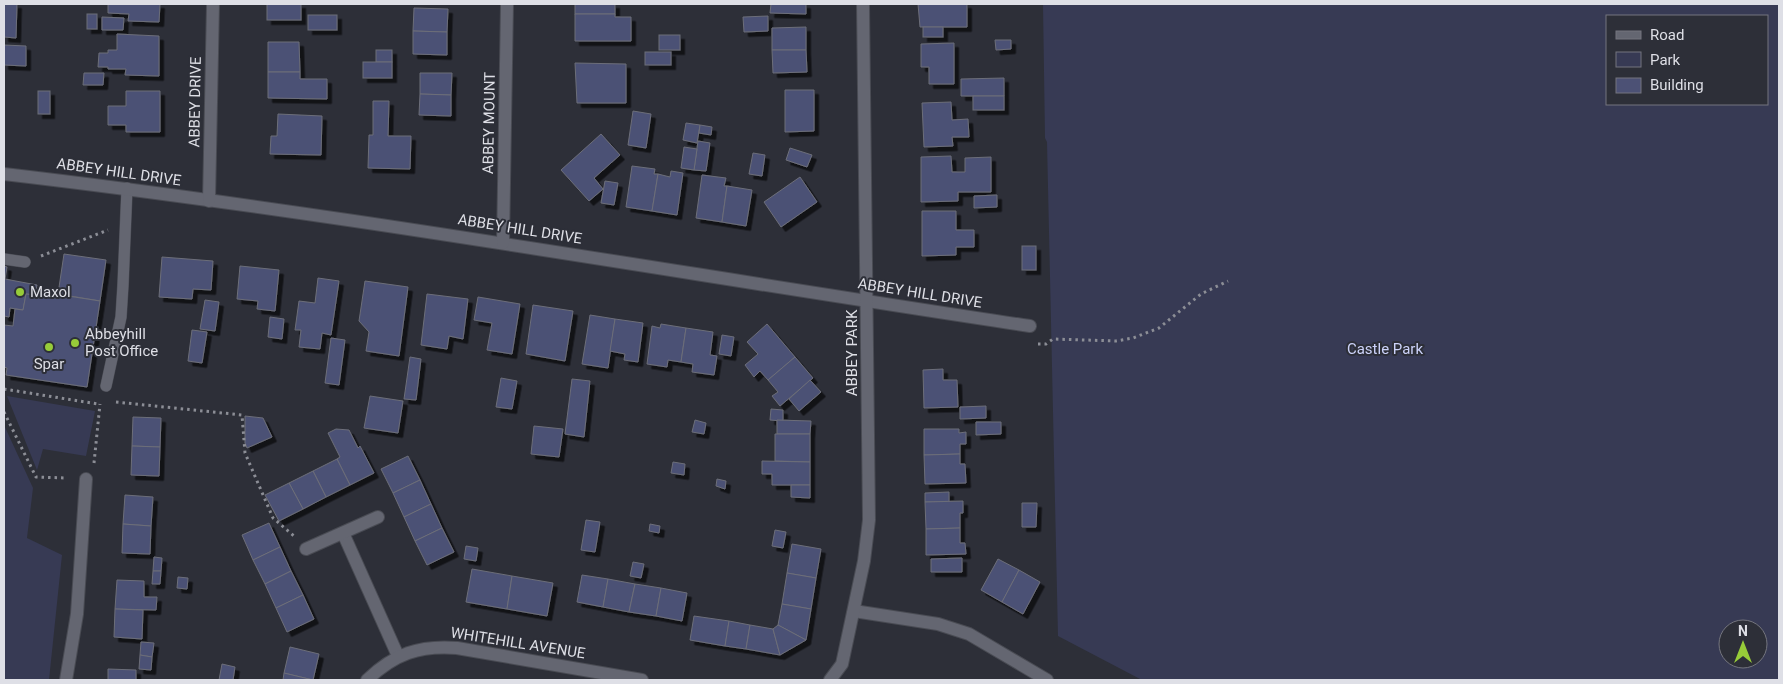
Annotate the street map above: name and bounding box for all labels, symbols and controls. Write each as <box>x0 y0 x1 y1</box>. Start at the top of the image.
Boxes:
legend <box>1606 15 1768 105</box>
text: Road <box>1650 26 1684 44</box>
text: Park <box>1650 51 1681 69</box>
street label: ABBEY DRIVE <box>185 56 205 148</box>
street label: ABBEY MOUNT <box>479 72 499 174</box>
text: Building <box>1650 76 1704 94</box>
street label: ABBEY HILL DRIVE <box>56 154 183 190</box>
street label: ABBEY HILL DRIVE <box>457 210 584 248</box>
street label: ABBEY HILL DRIVE <box>857 274 984 312</box>
place label: Maxol <box>30 283 71 301</box>
marker: Maxol <box>14 286 26 298</box>
street label: ABBEY PARK <box>843 309 861 396</box>
place label: Abbeyhill Post Office <box>85 325 158 360</box>
marker: Abbeyhill Post Office <box>69 337 81 349</box>
park label: Castle Park <box>1347 340 1423 358</box>
marker: Spar <box>43 341 55 353</box>
place label: Spar <box>34 355 64 373</box>
north arrow <box>1718 619 1768 669</box>
street label: WHITEHILL AVENUE <box>449 623 587 663</box>
text: N <box>1738 623 1748 639</box>

